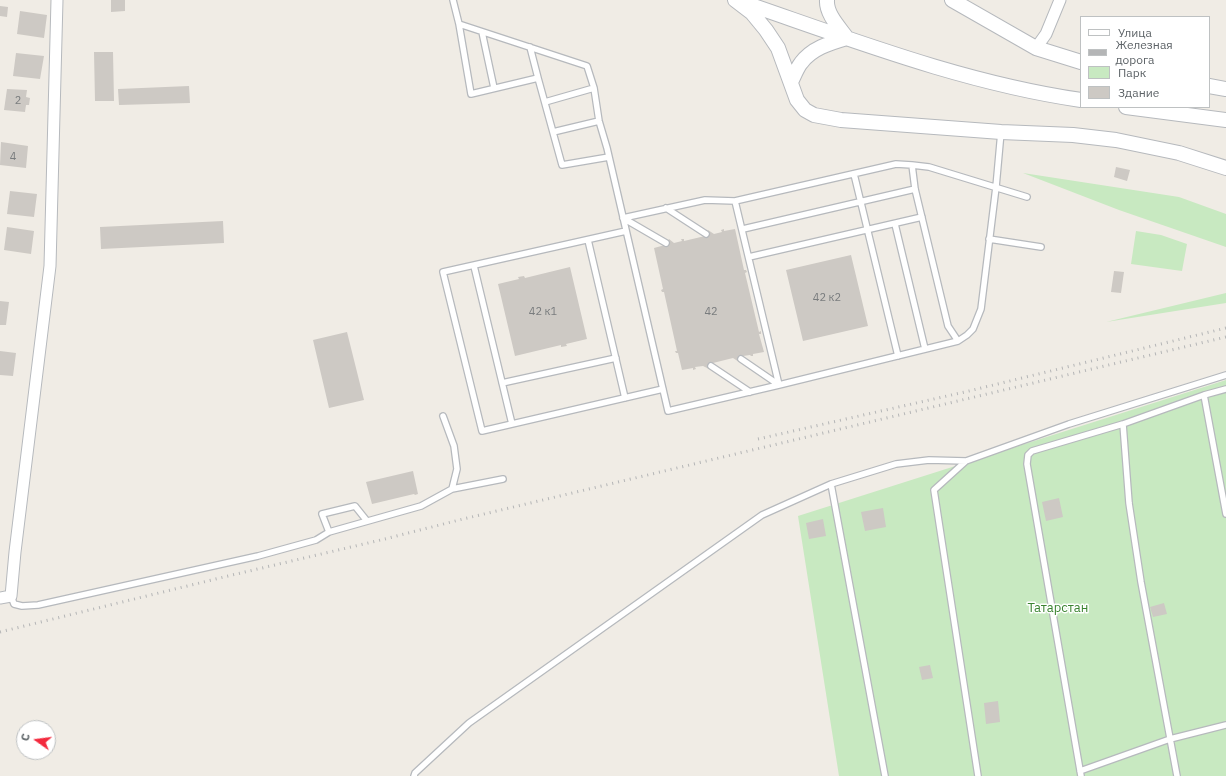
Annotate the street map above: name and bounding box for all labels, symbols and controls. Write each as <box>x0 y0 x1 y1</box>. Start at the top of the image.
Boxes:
legend <box>1080 16 1210 108</box>
text: Улица <box>1118 25 1152 40</box>
text: Железная дорога <box>1115 37 1173 67</box>
text: Парк <box>1118 65 1146 80</box>
text: Здание <box>1118 85 1159 100</box>
house number: 2 <box>15 94 21 108</box>
house number: 4 <box>10 150 16 164</box>
house number: 42 к2 <box>813 291 841 305</box>
house number: 42 к1 <box>529 305 557 319</box>
house number: 42 <box>704 305 718 319</box>
park label: Татарстан <box>1028 600 1088 616</box>
north arrow <box>16 720 56 760</box>
text: С <box>18 732 33 743</box>

